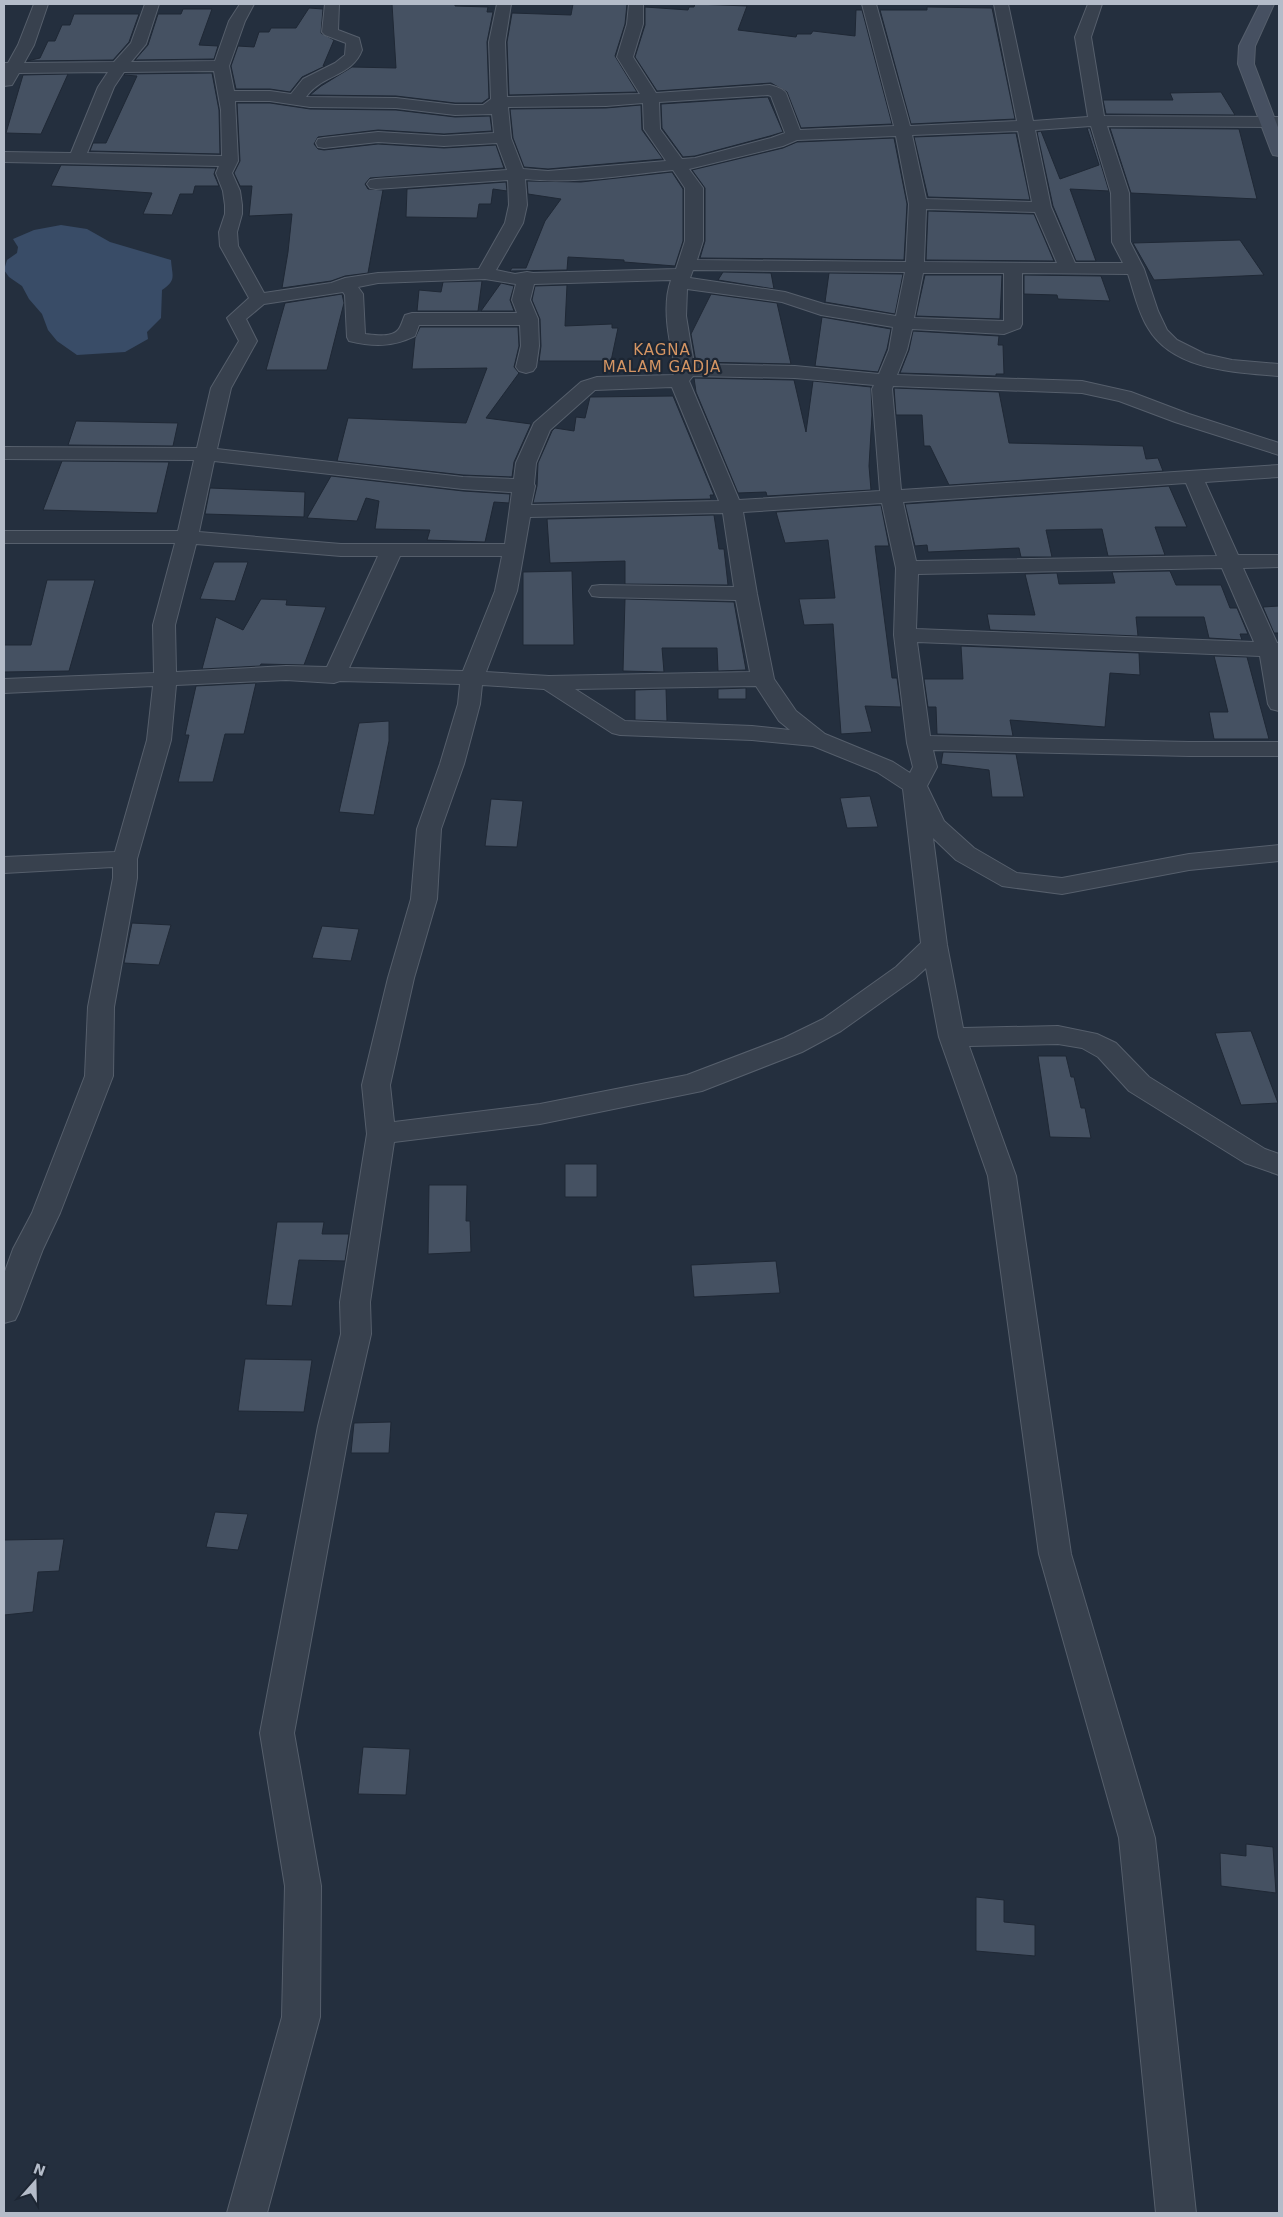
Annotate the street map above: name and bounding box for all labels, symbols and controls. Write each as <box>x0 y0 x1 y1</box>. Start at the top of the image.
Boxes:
district label: KAGNA MALAM GADJA <box>603 341 721 376</box>
north arrow <box>10 2157 60 2207</box>
text: N <box>31 2160 48 2179</box>

